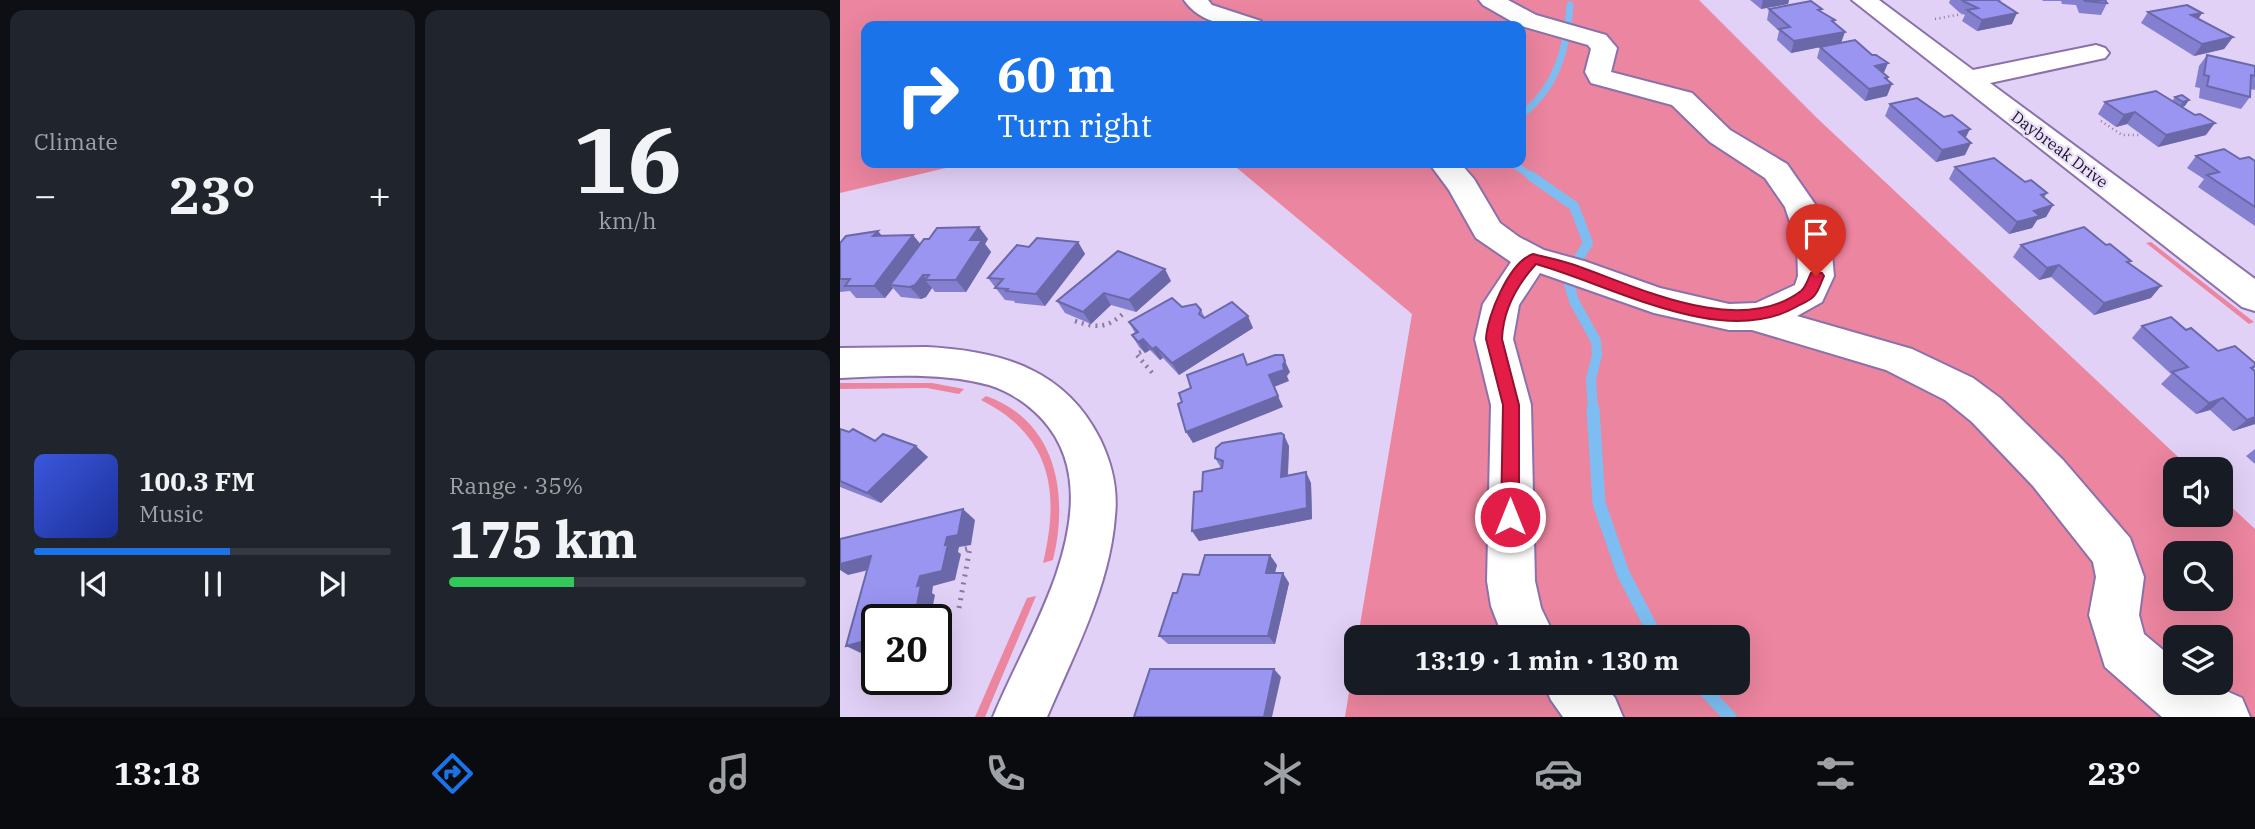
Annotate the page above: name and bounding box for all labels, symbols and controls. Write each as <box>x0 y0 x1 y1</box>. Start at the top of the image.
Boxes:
text: 60 m <box>997 42 1115 105</box>
icon: right <box>882 49 973 140</box>
text: 16 <box>573 100 682 218</box>
text: Turn right <box>997 104 1152 146</box>
street label: Daybreak Drive <box>2008 106 2112 192</box>
text: Climate <box>34 126 118 156</box>
text: 23° <box>169 161 256 228</box>
text: − <box>34 170 57 219</box>
text: + <box>368 170 391 219</box>
pin <box>1786 204 1846 276</box>
text: km/h <box>598 205 657 235</box>
icon: arrive <box>1797 215 1835 253</box>
map controls <box>2163 457 2233 695</box>
button: sound <box>2163 457 2233 527</box>
text: 100.3 FM <box>139 464 255 498</box>
text: Range · 35% <box>449 470 583 500</box>
position arrow <box>1473 480 1547 554</box>
text: Music <box>139 498 204 528</box>
text: 175 km <box>449 505 638 572</box>
button: search <box>2163 541 2233 611</box>
icon: previous <box>75 565 113 603</box>
icon: pause <box>194 565 232 603</box>
icon: next <box>313 565 351 603</box>
speed limit sign: 20 <box>861 604 952 695</box>
button: layers <box>2163 625 2233 695</box>
text: 13:19 · 1 min · 130 m <box>1415 643 1679 677</box>
icon: directions <box>428 749 477 798</box>
icon: music <box>705 749 754 798</box>
icon: phone <box>981 749 1030 798</box>
icon: climate <box>1258 749 1307 798</box>
icon: car <box>1534 749 1583 798</box>
icon: filters <box>1811 749 1860 798</box>
text: 13:18 <box>114 752 200 794</box>
text: 23° <box>2088 752 2141 794</box>

